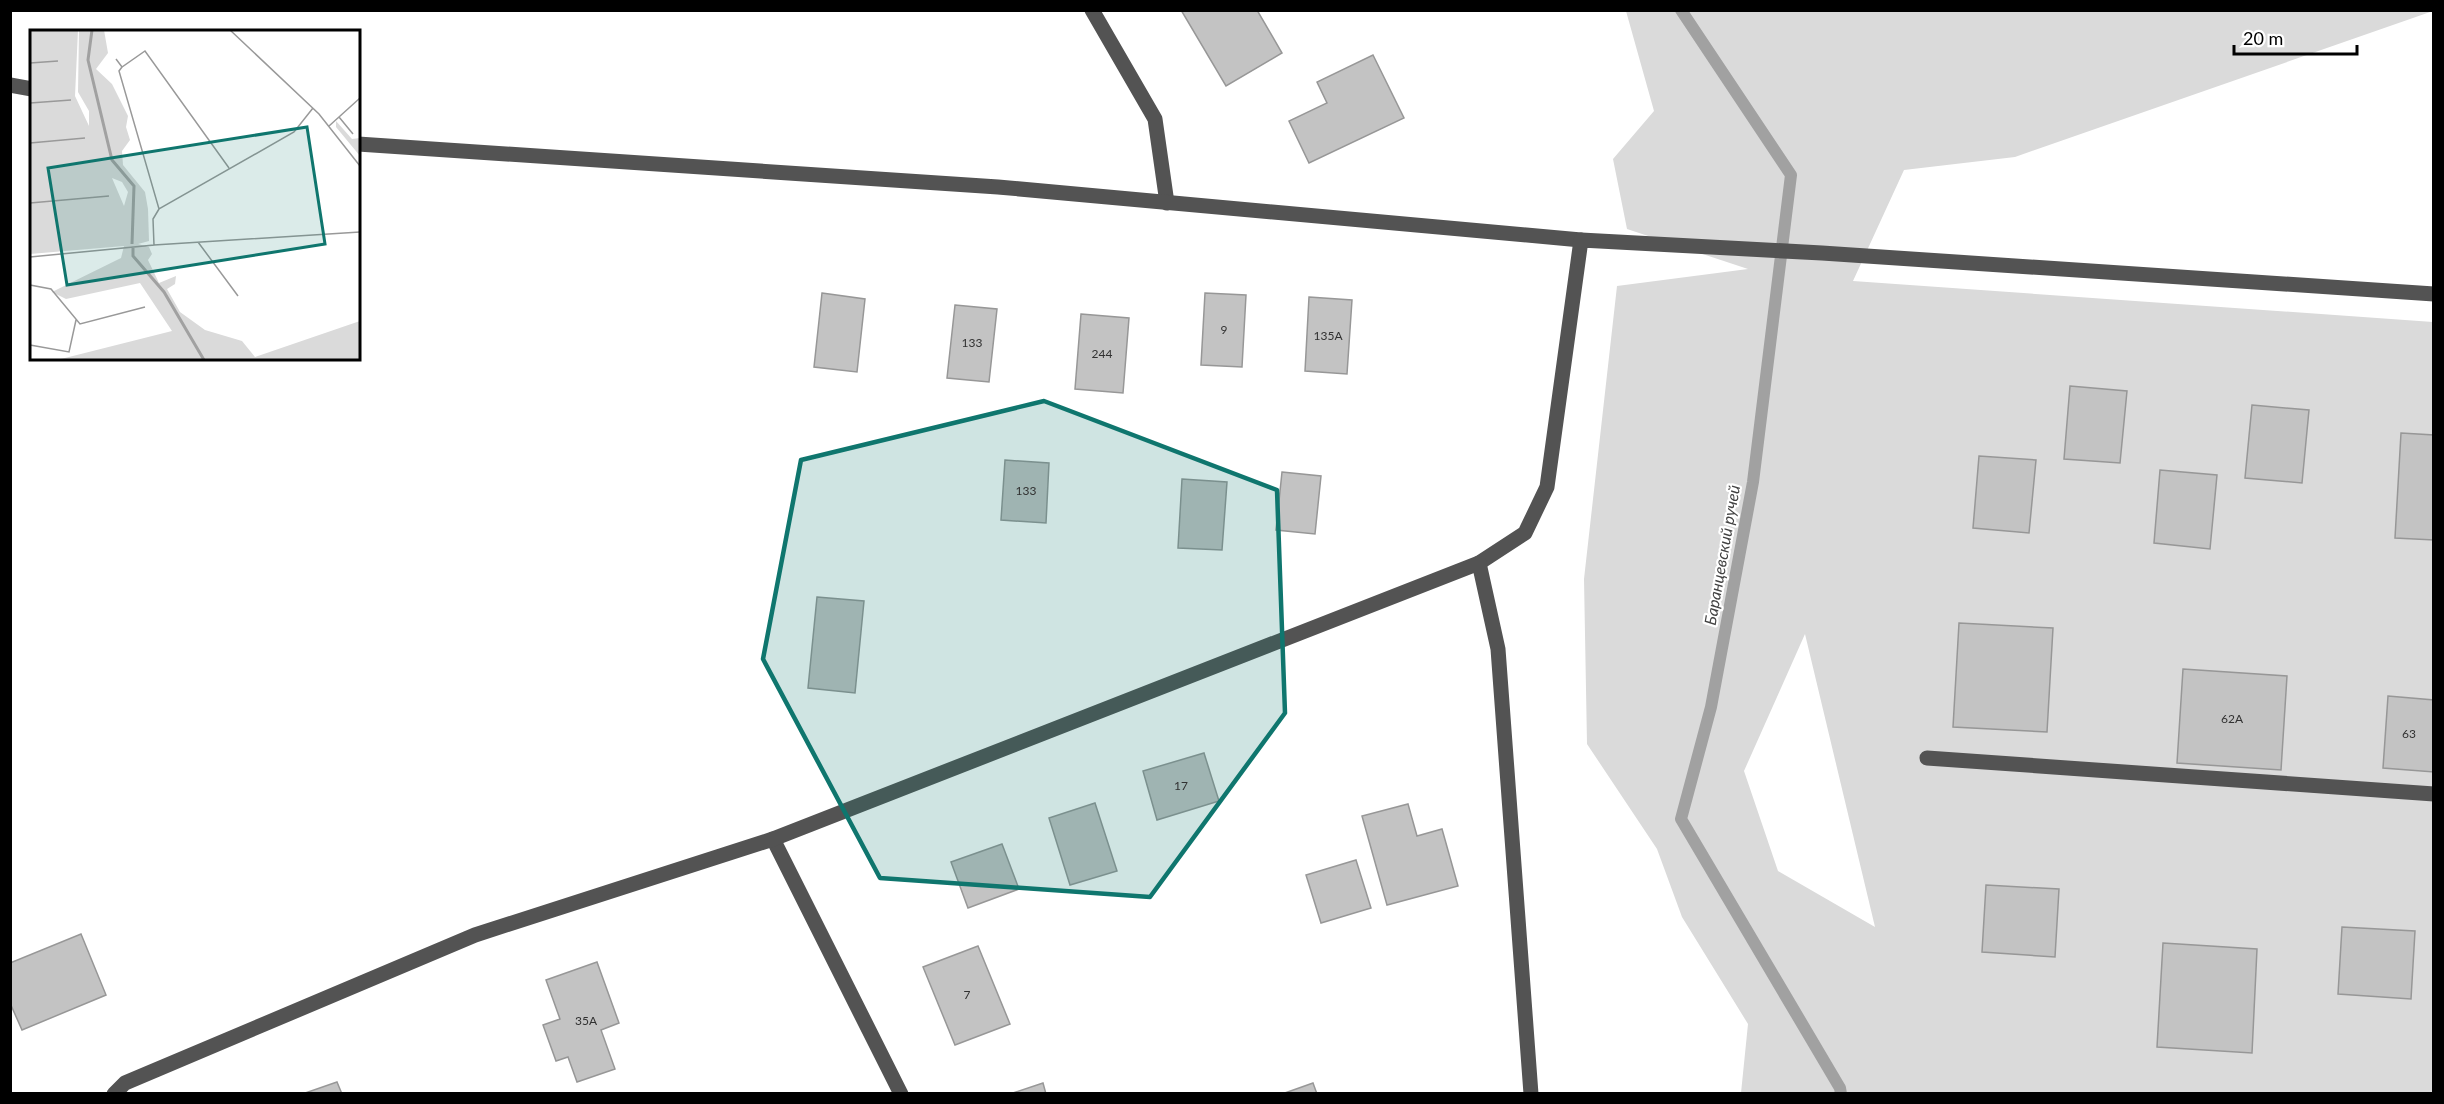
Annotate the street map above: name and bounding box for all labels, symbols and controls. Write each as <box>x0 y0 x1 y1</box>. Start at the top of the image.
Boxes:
scale bar <box>2234 18 2357 56</box>
text: 20 m <box>2243 27 2283 49</box>
inset map <box>30 30 360 360</box>
house number: 9 <box>1221 322 1228 337</box>
house number: 135А <box>1314 328 1343 343</box>
house number: 133 <box>962 335 982 350</box>
house number: 244 <box>1092 346 1112 361</box>
house number: 133 <box>1016 483 1036 498</box>
water label: Баранцевский ручей <box>1700 483 1743 626</box>
house number: 62А <box>2221 711 2244 726</box>
house number: 63 <box>2402 726 2416 741</box>
house number: 17 <box>1174 778 1188 793</box>
house number: 7 <box>964 987 971 1002</box>
house number: 35А <box>575 1013 598 1028</box>

